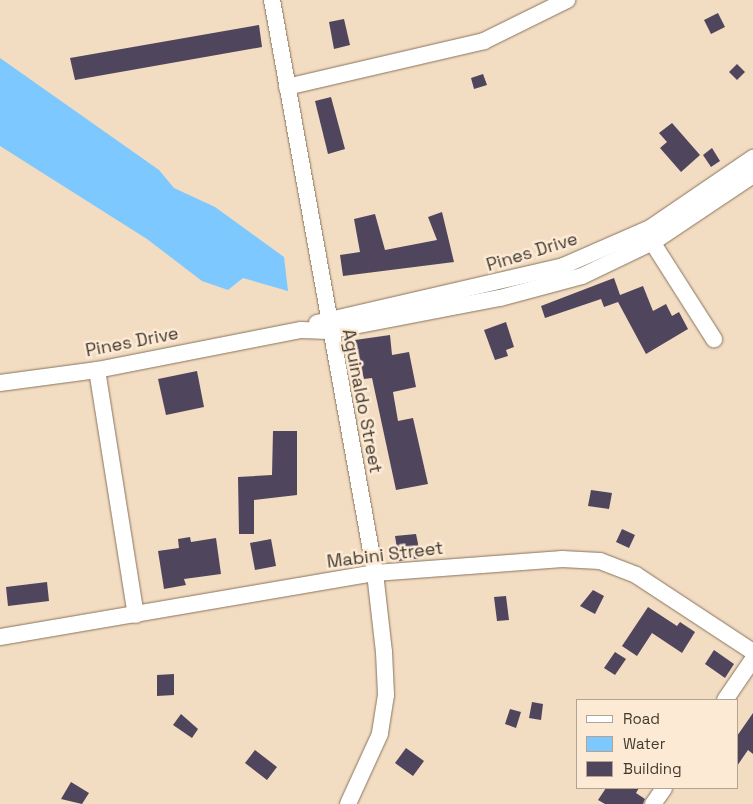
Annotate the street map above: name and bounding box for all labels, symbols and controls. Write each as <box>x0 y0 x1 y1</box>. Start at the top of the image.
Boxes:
street label: Pines Drive <box>484 228 580 276</box>
street label: Pines Drive <box>84 322 180 362</box>
street label: Aguinaldo Street <box>337 327 387 475</box>
street label: Mabini Street <box>326 537 444 573</box>
legend <box>576 699 738 789</box>
text: Road <box>623 709 660 728</box>
text: Water <box>623 734 665 753</box>
text: Building <box>623 759 682 778</box>

